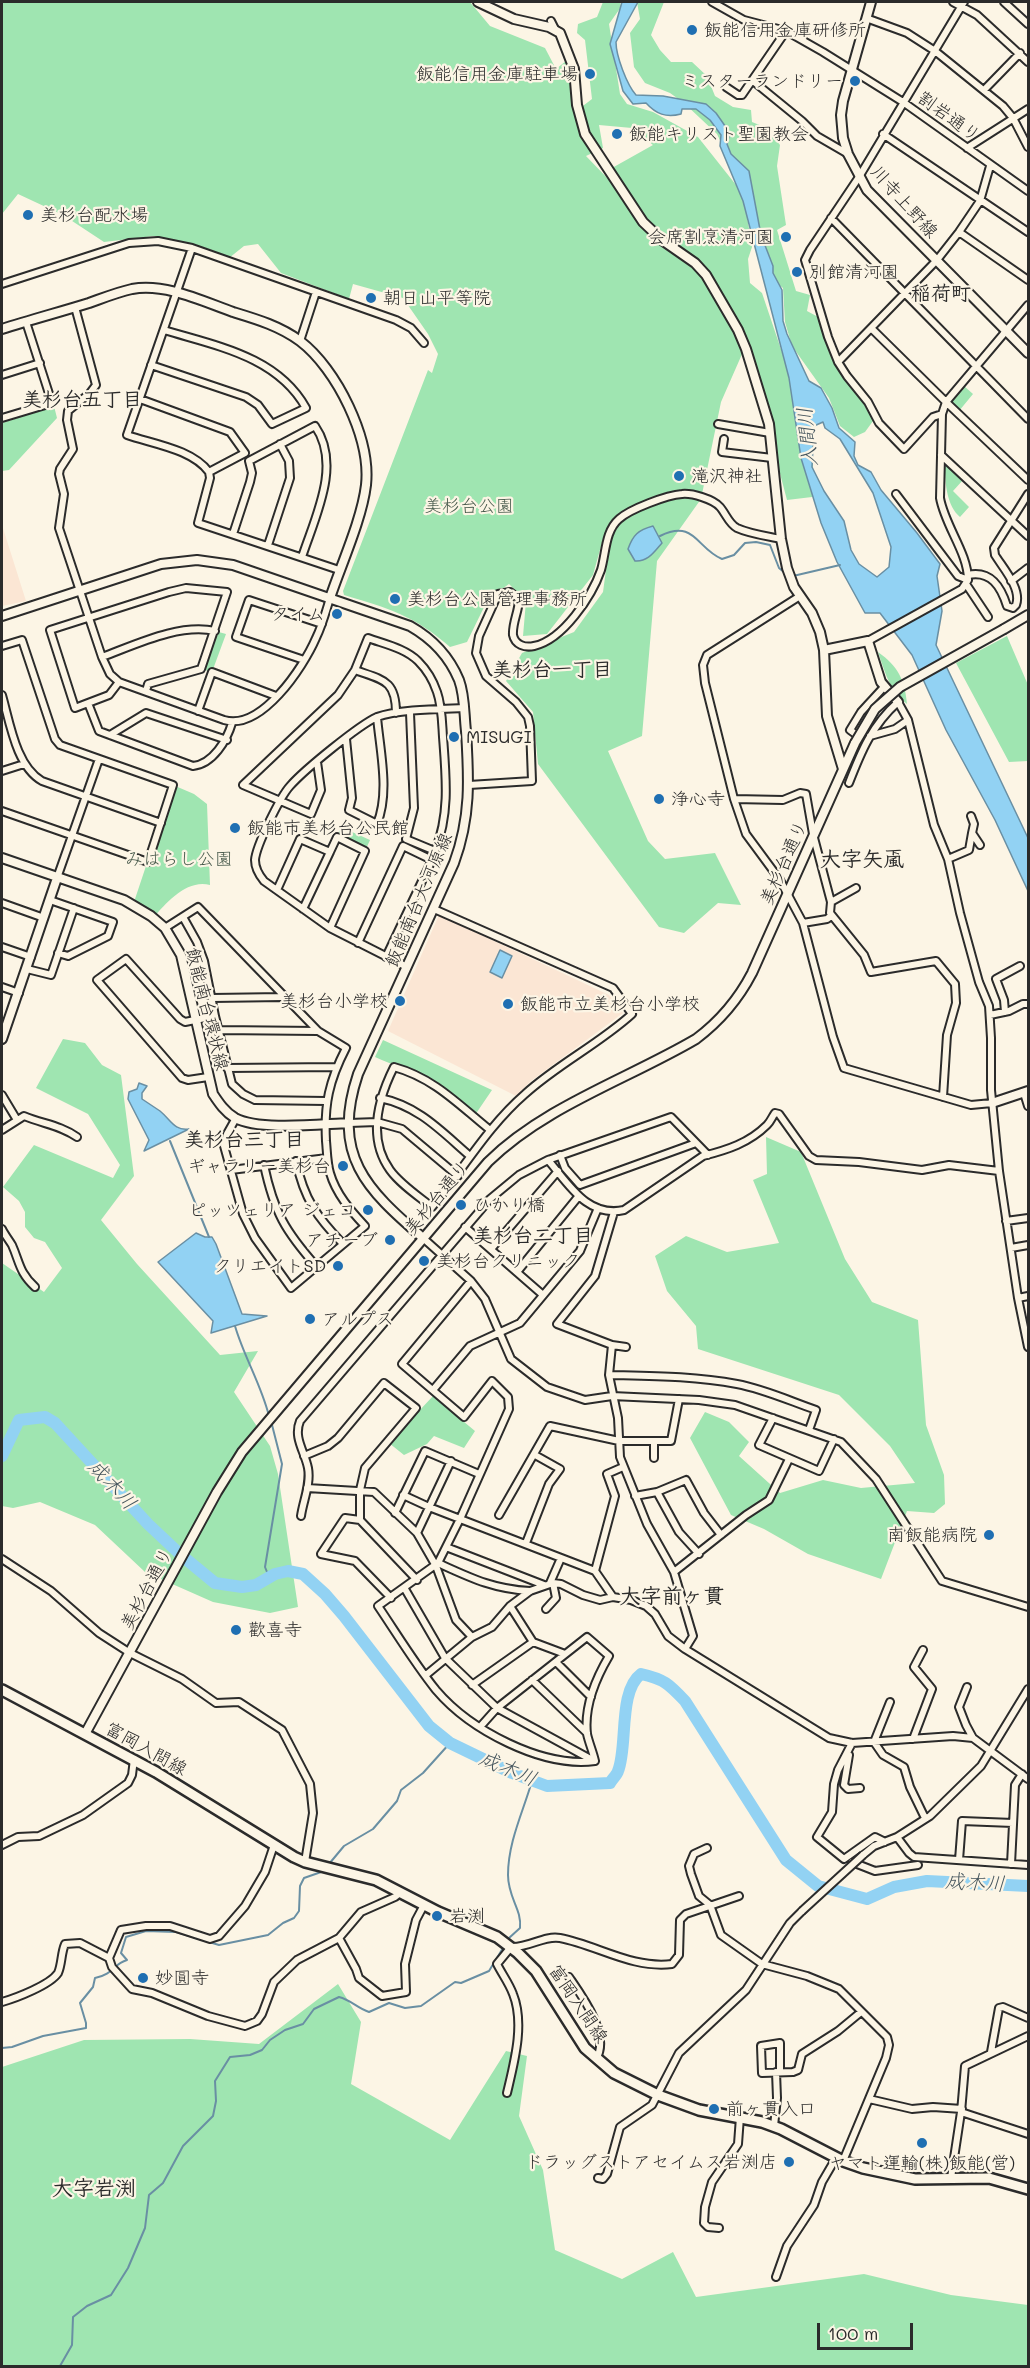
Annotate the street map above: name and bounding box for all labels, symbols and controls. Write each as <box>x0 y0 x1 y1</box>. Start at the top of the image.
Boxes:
place label: 飯能信用金庫研修所 <box>704 19 866 41</box>
marker: 飯能信用金庫研修所 <box>685 23 699 37</box>
place label: 飯能信用金庫駐車場 <box>416 63 578 85</box>
marker: 飯能信用金庫駐車場 <box>583 67 597 81</box>
place label: ミスターランドリー <box>681 70 843 92</box>
marker: ミスターランドリー <box>848 74 862 88</box>
street label: 割岩通り <box>914 87 984 147</box>
place label: 飯能キリスト聖園教会 <box>629 123 809 145</box>
marker: 飯能キリスト聖園教会 <box>610 127 624 141</box>
street label: 川寺上野線 <box>866 161 942 243</box>
place label: 美杉台配水場 <box>40 204 148 226</box>
marker: 美杉台配水場 <box>21 208 35 222</box>
place label: 会席割烹清河園 <box>648 226 774 248</box>
marker: 会席割烹清河園 <box>779 230 793 244</box>
place label: 別館清河園 <box>809 261 899 283</box>
marker: 別館清河園 <box>790 265 804 279</box>
district label: 稲荷町 <box>911 282 971 306</box>
place label: 朝日山平等院 <box>383 287 491 309</box>
marker: 朝日山平等院 <box>364 291 378 305</box>
district label: 美杉台五丁目 <box>22 388 142 412</box>
water label: 入間川 <box>793 406 823 468</box>
place label: 滝沢神社 <box>691 465 763 487</box>
marker: 滝沢神社 <box>672 469 686 483</box>
park label: 美杉台公園 <box>424 495 514 517</box>
place label: 美杉台公園管理事務所 <box>407 588 587 610</box>
marker: 美杉台公園管理事務所 <box>388 592 402 606</box>
place label: タイム <box>271 603 325 625</box>
marker: タイム <box>330 607 344 621</box>
district label: 美杉台一丁目 <box>492 658 612 682</box>
place label: MISUGI <box>466 726 532 748</box>
marker: MISUGI <box>447 730 461 744</box>
place label: 浄心寺 <box>671 788 725 810</box>
marker: 浄心寺 <box>652 792 666 806</box>
place label: 飯能市美杉台公民館 <box>247 817 409 839</box>
street label: 美杉台通り <box>756 817 812 909</box>
marker: 飯能市美杉台公民館 <box>228 821 242 835</box>
street label: 飯能南台大河原線 <box>381 830 457 970</box>
district label: 大字矢颪 <box>820 847 904 873</box>
park label: みはらし公園 <box>125 848 233 870</box>
street label: 飯能南台環状線 <box>181 945 233 1073</box>
place label: 美杉台小学校 <box>280 990 388 1012</box>
place label: 飯能市立美杉台小学校 <box>520 993 700 1015</box>
marker: 美杉台小学校 <box>393 994 407 1008</box>
marker: 飯能市立美杉台小学校 <box>501 997 515 1011</box>
district label: 美杉台三丁目 <box>184 1128 304 1152</box>
place label: ギャラリー美杉台 <box>187 1155 331 1177</box>
street label: 美杉台通り <box>400 1157 474 1239</box>
marker: ギャラリー美杉台 <box>336 1159 350 1173</box>
place label: ひかり橋 <box>473 1194 545 1216</box>
marker: ひかり橋 <box>454 1198 468 1212</box>
place label: ピッツェリア ジェコ <box>188 1199 356 1221</box>
marker: ピッツェリア ジェコ <box>361 1203 375 1217</box>
district label: 美杉台二丁目 <box>473 1224 593 1248</box>
place label: アチーブ <box>306 1229 378 1251</box>
marker: アチーブ <box>383 1233 397 1247</box>
place label: 美杉台クリニック <box>436 1250 580 1272</box>
marker: 美杉台クリニック <box>417 1254 431 1268</box>
place label: クリエイトSD <box>214 1255 326 1277</box>
marker: クリエイトSD <box>331 1259 345 1273</box>
place label: アルプス <box>322 1308 394 1330</box>
marker: アルプス <box>303 1312 317 1326</box>
water label: 成木川 <box>83 1455 141 1515</box>
place label: 南飯能病院 <box>887 1524 977 1546</box>
marker: 南飯能病院 <box>982 1528 996 1542</box>
street label: 美杉台通り <box>116 1544 178 1634</box>
district label: 大字前ヶ貫 <box>620 1584 724 1610</box>
place label: 歡喜寺 <box>248 1619 302 1641</box>
marker: 歡喜寺 <box>229 1623 243 1637</box>
street label: 富岡入間線 <box>101 1718 191 1780</box>
water label: 成木川 <box>476 1746 540 1792</box>
water label: 成木川 <box>944 1869 1006 1897</box>
place label: 岩渕 <box>449 1905 485 1927</box>
marker: 岩渕 <box>430 1909 444 1923</box>
street label: 富岡入間線 <box>544 1961 612 2047</box>
place label: 妙圓寺 <box>155 1967 209 1989</box>
marker: 妙圓寺 <box>136 1971 150 1985</box>
place label: 前ヶ貫入口 <box>726 2098 816 2120</box>
marker: 前ヶ貫入口 <box>707 2102 721 2116</box>
marker: ヤマト運輸(株)飯能(営) <box>915 2136 929 2150</box>
place label: ドラッグストアセイムス岩渕店 <box>525 2151 777 2173</box>
place label: ヤマト運輸(株)飯能(営) <box>829 2152 1015 2174</box>
marker: ドラッグストアセイムス岩渕店 <box>782 2155 796 2169</box>
district label: 大字岩渕 <box>52 2176 136 2202</box>
scale bar <box>820 2311 916 2349</box>
text: 100 m <box>828 2321 878 2345</box>

